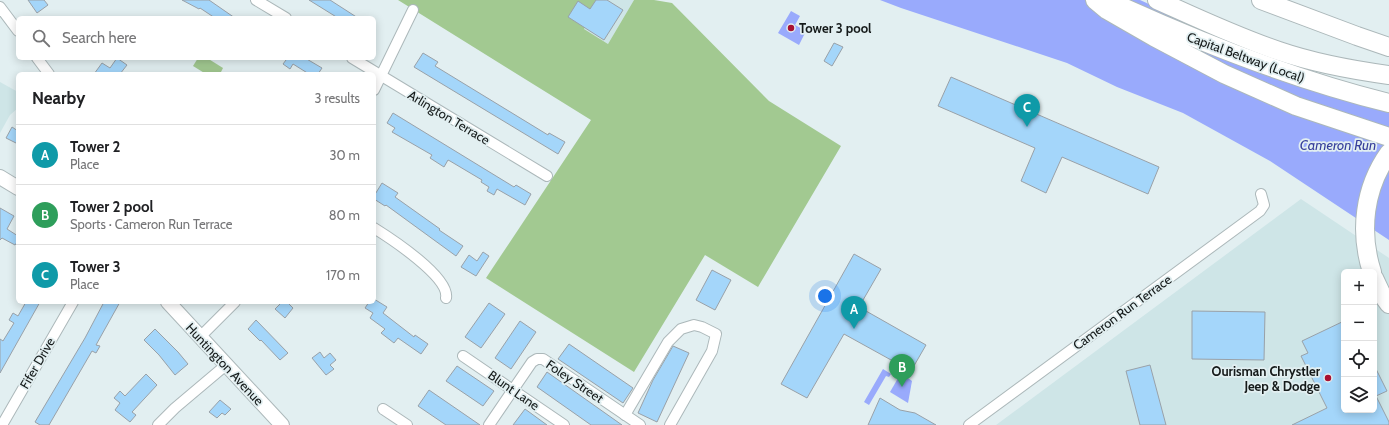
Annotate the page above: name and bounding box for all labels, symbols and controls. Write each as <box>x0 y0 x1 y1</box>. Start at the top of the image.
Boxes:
search box <box>16 16 376 60</box>
place label: Tower 3 pool <box>799 20 872 36</box>
marker: Tower 3 pool <box>786 23 796 33</box>
icon: search <box>30 27 52 49</box>
street label: Capital Beltway (Local) <box>1185 28 1307 86</box>
text: Search here <box>62 29 137 47</box>
street label: Arlington Terrace <box>405 86 493 148</box>
text: Nearby <box>32 88 85 108</box>
text: 3 results <box>314 90 360 106</box>
pin: C <box>1014 94 1040 127</box>
water label: Cameron Run <box>1300 136 1376 154</box>
text: Tower 2 <box>70 138 120 156</box>
text: A <box>41 147 49 163</box>
text: 30 m <box>330 147 360 163</box>
text: Place <box>70 156 99 172</box>
text: Tower 2 pool <box>70 198 153 216</box>
text: B <box>41 207 49 223</box>
text: 80 m <box>329 207 360 223</box>
text: Sports · Cameron Run Terrace <box>70 216 232 232</box>
text: Tower 3 <box>70 258 121 276</box>
text: C <box>41 267 49 283</box>
text: 170 m <box>326 267 360 283</box>
map controls <box>1341 269 1377 413</box>
button: + <box>1341 269 1377 305</box>
street label: Cameron Run Terrace <box>1070 271 1175 353</box>
text: Place <box>70 276 99 292</box>
your location <box>815 286 835 306</box>
pin: A <box>841 296 867 329</box>
button: − <box>1341 305 1377 341</box>
street label: Huntington Avenue <box>183 319 267 409</box>
street label: Fifer Drive <box>16 334 58 391</box>
button: locate <box>1341 341 1377 377</box>
pin: B <box>889 354 915 387</box>
street label: Foley Street <box>543 356 607 406</box>
place label: Ourisman Chrystler Jeep & Dodge <box>1212 363 1321 394</box>
street label: Blunt Lane <box>485 367 543 414</box>
marker: Ourisman Chrystler Jeep & Dodge <box>1323 373 1333 383</box>
button: layers <box>1341 377 1377 413</box>

